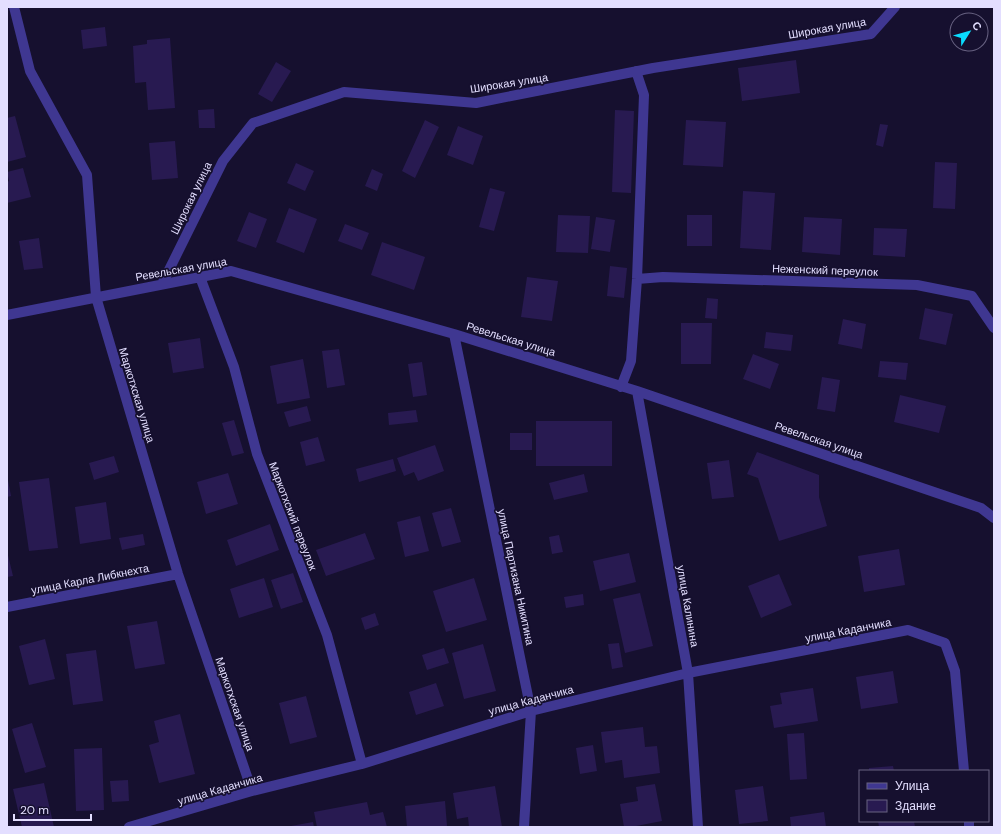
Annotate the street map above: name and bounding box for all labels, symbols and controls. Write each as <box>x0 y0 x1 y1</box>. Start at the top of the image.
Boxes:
north arrow <box>949 12 989 52</box>
street label: Широкая улица <box>787 14 868 42</box>
text: С <box>969 19 985 33</box>
street label: Широкая улица <box>469 70 550 96</box>
street label: Широкая улица <box>167 159 215 236</box>
street label: Ревельская улица <box>134 254 229 284</box>
street label: Неженский переулок <box>772 261 878 279</box>
street label: Ревельская улица <box>465 319 558 359</box>
street label: Маркотхская улица <box>116 346 158 445</box>
street label: Ревельская улица <box>773 418 866 462</box>
street label: Маркотхский переулок <box>266 460 320 572</box>
street label: улица Партизана Никитина <box>495 508 537 647</box>
street label: улица Карла Либкнехта <box>30 561 151 597</box>
street label: улица Калинина <box>674 564 702 649</box>
street label: улица Каданчика <box>804 615 893 645</box>
street label: Маркотхская улица <box>212 655 258 754</box>
street label: улица Каданчика <box>487 682 576 718</box>
street label: улица Каданчика <box>176 770 265 808</box>
legend <box>859 770 989 822</box>
text: Улица <box>895 778 929 794</box>
scale bar <box>14 796 91 822</box>
text: Здание <box>895 798 936 814</box>
text: 20 m <box>20 802 49 818</box>

